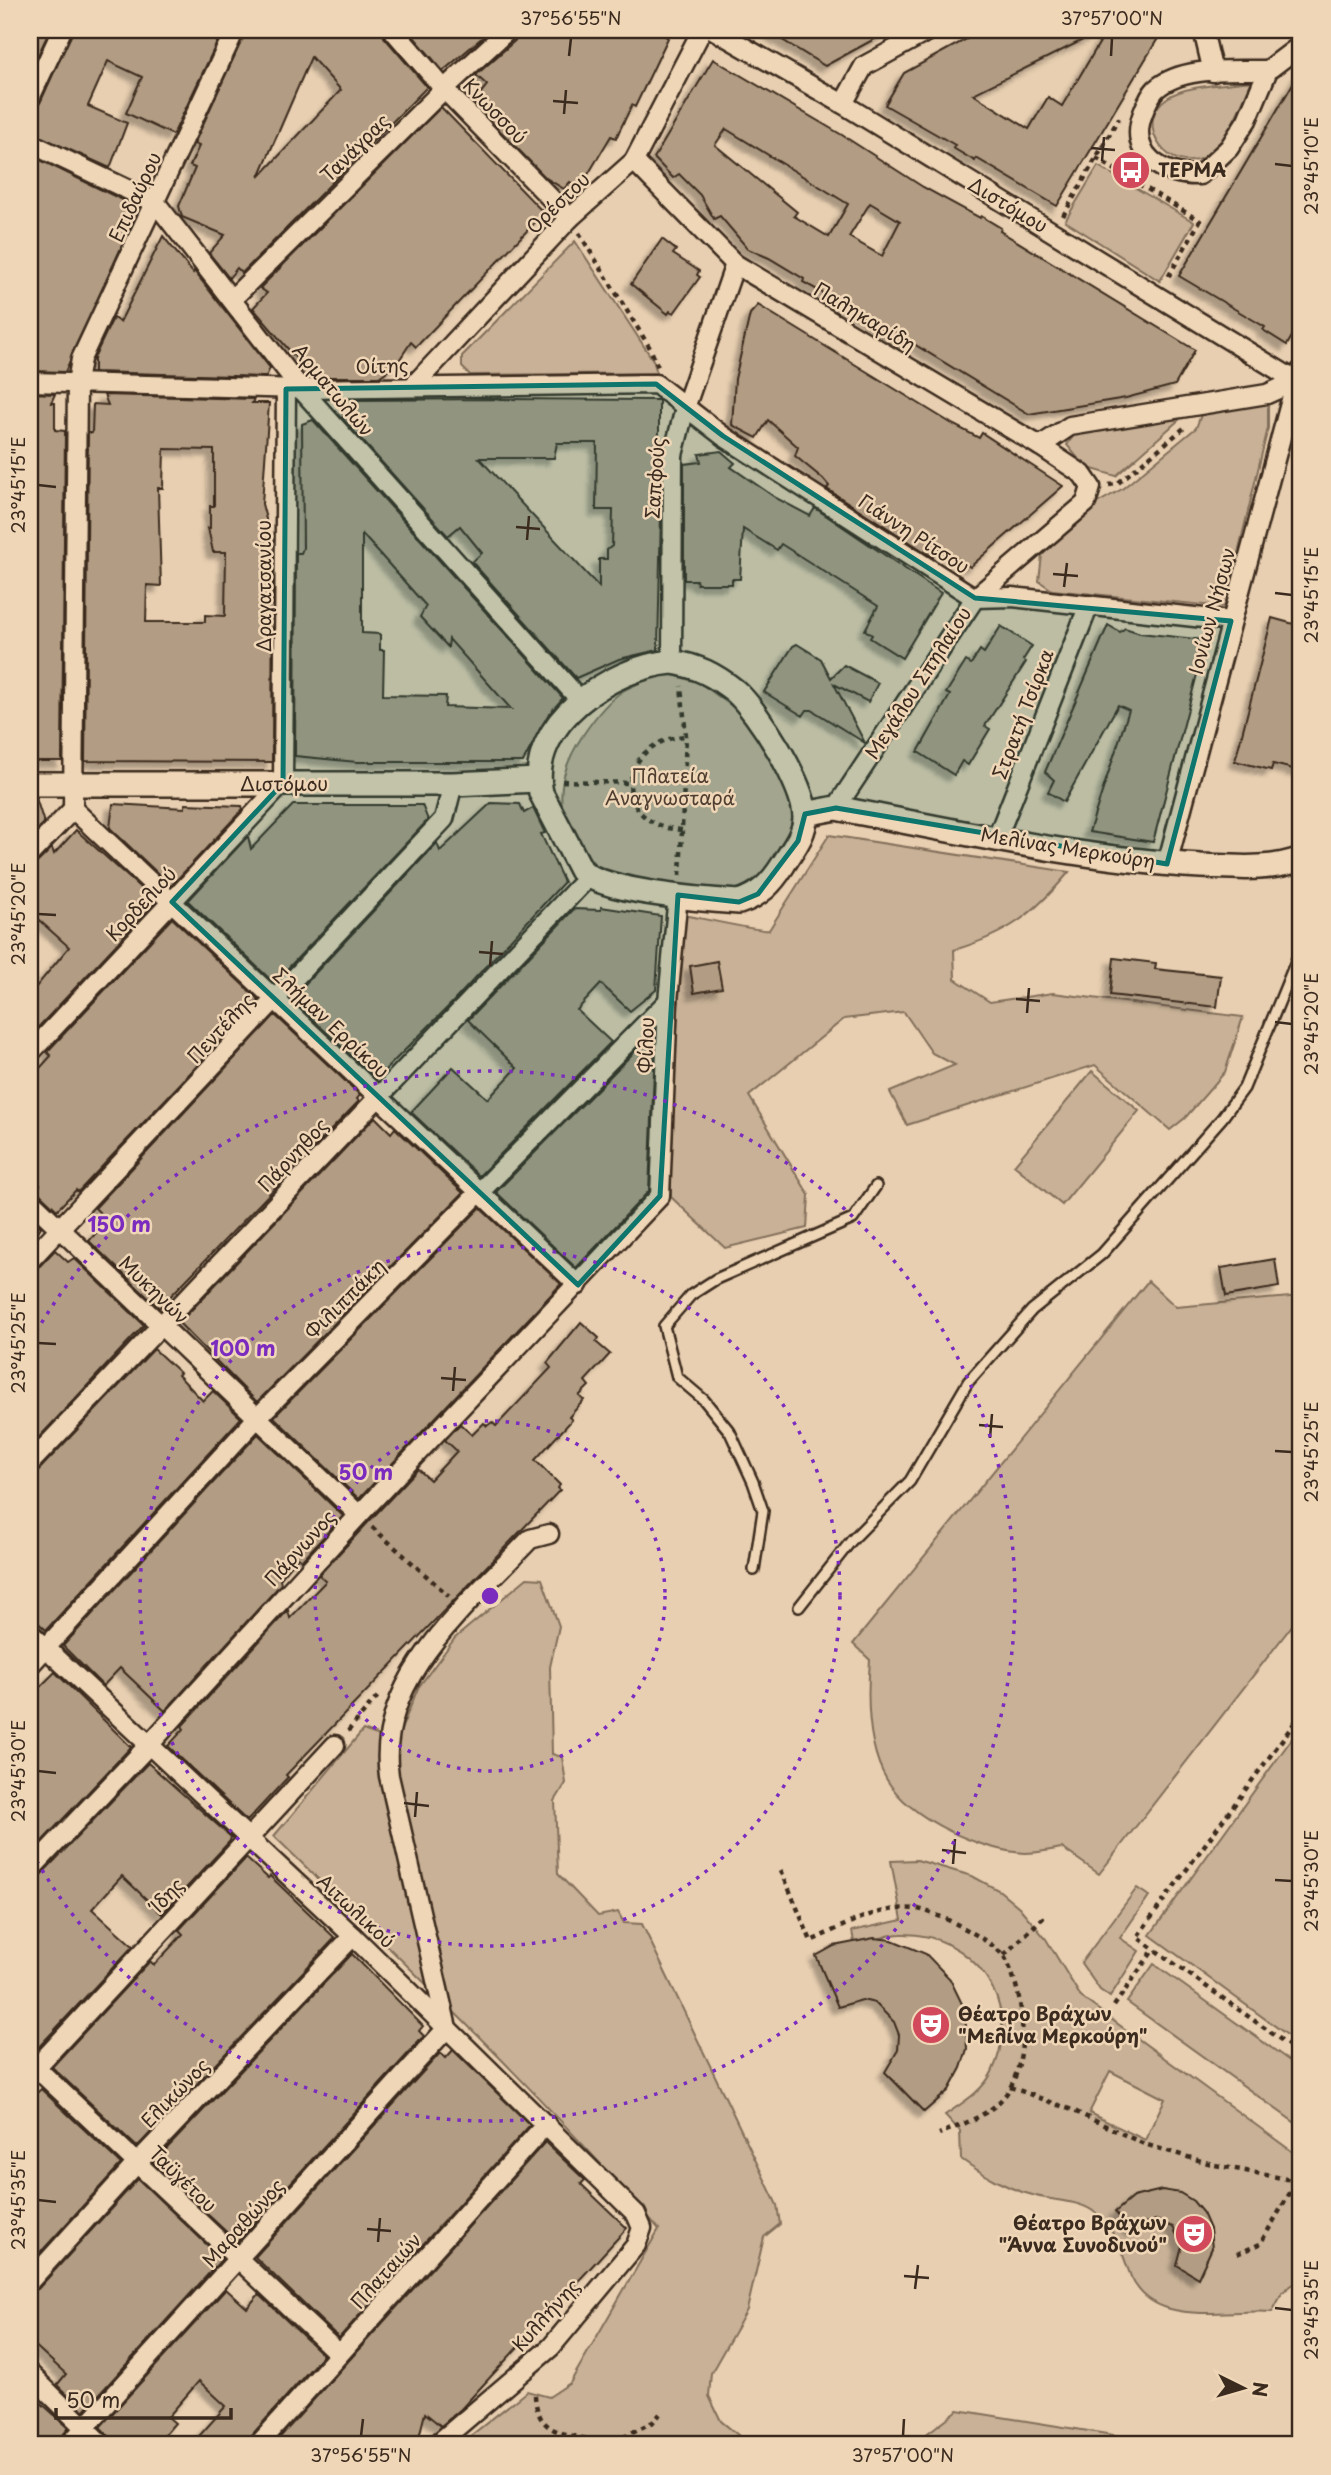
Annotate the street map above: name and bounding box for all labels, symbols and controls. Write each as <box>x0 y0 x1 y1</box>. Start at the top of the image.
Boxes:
text: 37°56'55"N <box>520 4 622 31</box>
text: 37°57'00"N <box>1061 4 1163 31</box>
street label: Κνωσσού <box>457 71 534 149</box>
street label: Τανάγρας <box>313 106 395 188</box>
text: 23°45'10"E <box>1297 117 1324 215</box>
street label: Επιδαύρου <box>101 147 167 246</box>
bus stop icon: ΤΕΡΜΑ <box>1110 149 1152 191</box>
place label: ΤΕΡΜΑ <box>1158 155 1226 183</box>
street label: Ορέστου <box>519 165 595 240</box>
street label: Διστόμου <box>964 169 1054 239</box>
street label: Παληκαρίδη <box>809 275 922 358</box>
street label: Αρματωλών <box>287 337 381 442</box>
street label: Οίτης <box>355 350 409 380</box>
text: 23°45'15"E <box>4 436 31 534</box>
street label: Σαπφούς <box>637 436 671 520</box>
street label: Γιάννη Ρίτσου <box>853 487 976 580</box>
street label: Δραγατσανίου <box>249 520 277 652</box>
street label: Ιονίων Νήσων <box>1181 544 1241 677</box>
text: 23°45'15"E <box>1297 546 1324 644</box>
street label: Μεγάλου Σπηλαίου <box>857 601 977 764</box>
street label: Στρατή Τσίρκα <box>984 645 1060 783</box>
park label: Πλατεία Αναγνωσταρά <box>605 761 735 811</box>
street label: Διστόμου <box>240 769 328 797</box>
street label: Μελίνας Μερκούρη <box>979 819 1158 875</box>
street label: Κορδελιού <box>98 860 182 947</box>
text: 23°45'20"E <box>4 862 31 966</box>
street label: Σλήμαν Ερρίκου <box>267 961 396 1084</box>
text: 23°45'20"E <box>1297 972 1324 1076</box>
street label: Πεντέλης <box>180 986 260 1069</box>
street label: Φίλου <box>630 1016 660 1074</box>
street label: Πάρνηθος <box>251 1111 334 1197</box>
text: 150 m <box>87 1207 151 1239</box>
street label: Μυκηνών <box>113 1249 196 1330</box>
street label: Φιλιππάκη <box>298 1252 391 1345</box>
text: 23°45'25"E <box>4 1292 31 1394</box>
text: 100 m <box>210 1331 276 1363</box>
text: 23°45'25"E <box>1297 1401 1324 1503</box>
text: 50 m <box>339 1455 393 1487</box>
street label: Πάρνωνος <box>257 1503 341 1592</box>
centre of rings <box>478 1584 502 1608</box>
text: 23°45'30"E <box>4 1720 31 1822</box>
text: 23°45'30"E <box>1297 1830 1324 1932</box>
street label: Αιτωλικού <box>311 1867 402 1954</box>
street label: Ίδης <box>142 1871 190 1919</box>
place label: Θέατρο Βράχων "Μελίνα Μερκούρη" <box>958 1999 1147 2049</box>
theatre icon: Θέατρο Βράχων "Μελίνα Μερκούρη" <box>910 2004 952 2046</box>
street label: Ελικώνος <box>134 2051 215 2133</box>
street label: Ταϋγέτου <box>143 2139 224 2218</box>
text: 23°45'35"E <box>4 2150 31 2250</box>
street label: Μαραθώνος <box>195 2172 290 2273</box>
place label: Θέατρο Βράχων "Άννα Συνοδινού" <box>999 2208 1167 2258</box>
theatre icon: Θέατρο Βράχων "Άννα Συνοδινού" <box>1173 2213 1215 2255</box>
street label: Πλαταιών <box>343 2226 427 2315</box>
text: 23°45'35"E <box>1297 2260 1324 2360</box>
street label: Κυλλήνης <box>505 2272 586 2357</box>
north arrow <box>1208 2352 1278 2422</box>
scale bar <box>56 2377 231 2421</box>
text: N <box>1246 2381 1276 2398</box>
text: 50 m <box>66 2383 120 2415</box>
text: 37°56'55"N <box>310 2441 412 2468</box>
text: 37°57'00"N <box>852 2441 954 2468</box>

